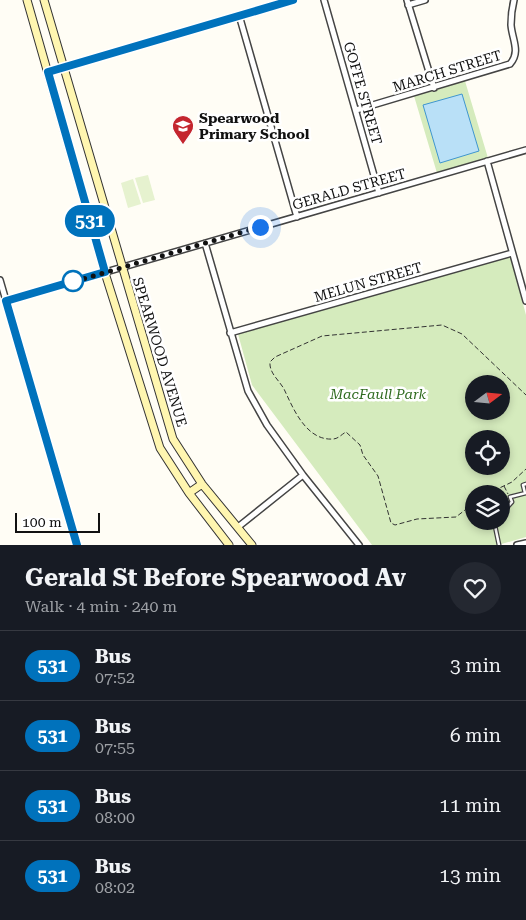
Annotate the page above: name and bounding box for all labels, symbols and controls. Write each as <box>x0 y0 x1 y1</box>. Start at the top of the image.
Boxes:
street label: GOFFE STREET <box>341 40 385 146</box>
street label: MARCH STREET <box>391 47 503 95</box>
place label: Spearwood Primary School <box>199 110 310 142</box>
school or university icon: Spearwood Primary School <box>171 114 195 145</box>
street label: GERALD STREET <box>290 165 408 213</box>
line badge: 531 <box>61 205 119 237</box>
text: 531 <box>75 210 105 231</box>
your location <box>248 215 273 240</box>
street label: MELUN STREET <box>312 259 424 305</box>
unlabelled marker <box>62 270 84 292</box>
street label: SPEARWOOD AVENUE <box>130 275 190 429</box>
north arrow <box>465 375 510 420</box>
map controls <box>465 375 510 530</box>
park label: MacFaull Park <box>329 386 426 402</box>
button: locate <box>465 430 510 475</box>
button: layers <box>465 485 510 530</box>
scale bar <box>15 510 100 533</box>
text: 100 m <box>22 514 62 530</box>
button: heart <box>449 562 501 614</box>
text: Gerald St Before Spearwood Av <box>25 564 406 592</box>
text: Walk · 4 min · 240 m <box>25 597 177 616</box>
text: Bus <box>95 645 131 668</box>
text: 3 min <box>450 654 501 677</box>
text: 531 <box>37 655 68 676</box>
text: 07:52 <box>95 668 135 687</box>
text: Bus <box>95 715 131 738</box>
text: 6 min <box>450 724 501 747</box>
text: 531 <box>37 725 68 746</box>
text: 07:55 <box>95 738 135 757</box>
text: Bus <box>95 785 131 808</box>
text: 11 min <box>439 794 501 817</box>
text: 531 <box>37 795 68 816</box>
text: 08:00 <box>95 808 135 827</box>
text: Bus <box>95 855 131 878</box>
text: 13 min <box>439 864 501 887</box>
text: 531 <box>37 865 68 886</box>
text: 08:02 <box>95 878 135 897</box>

